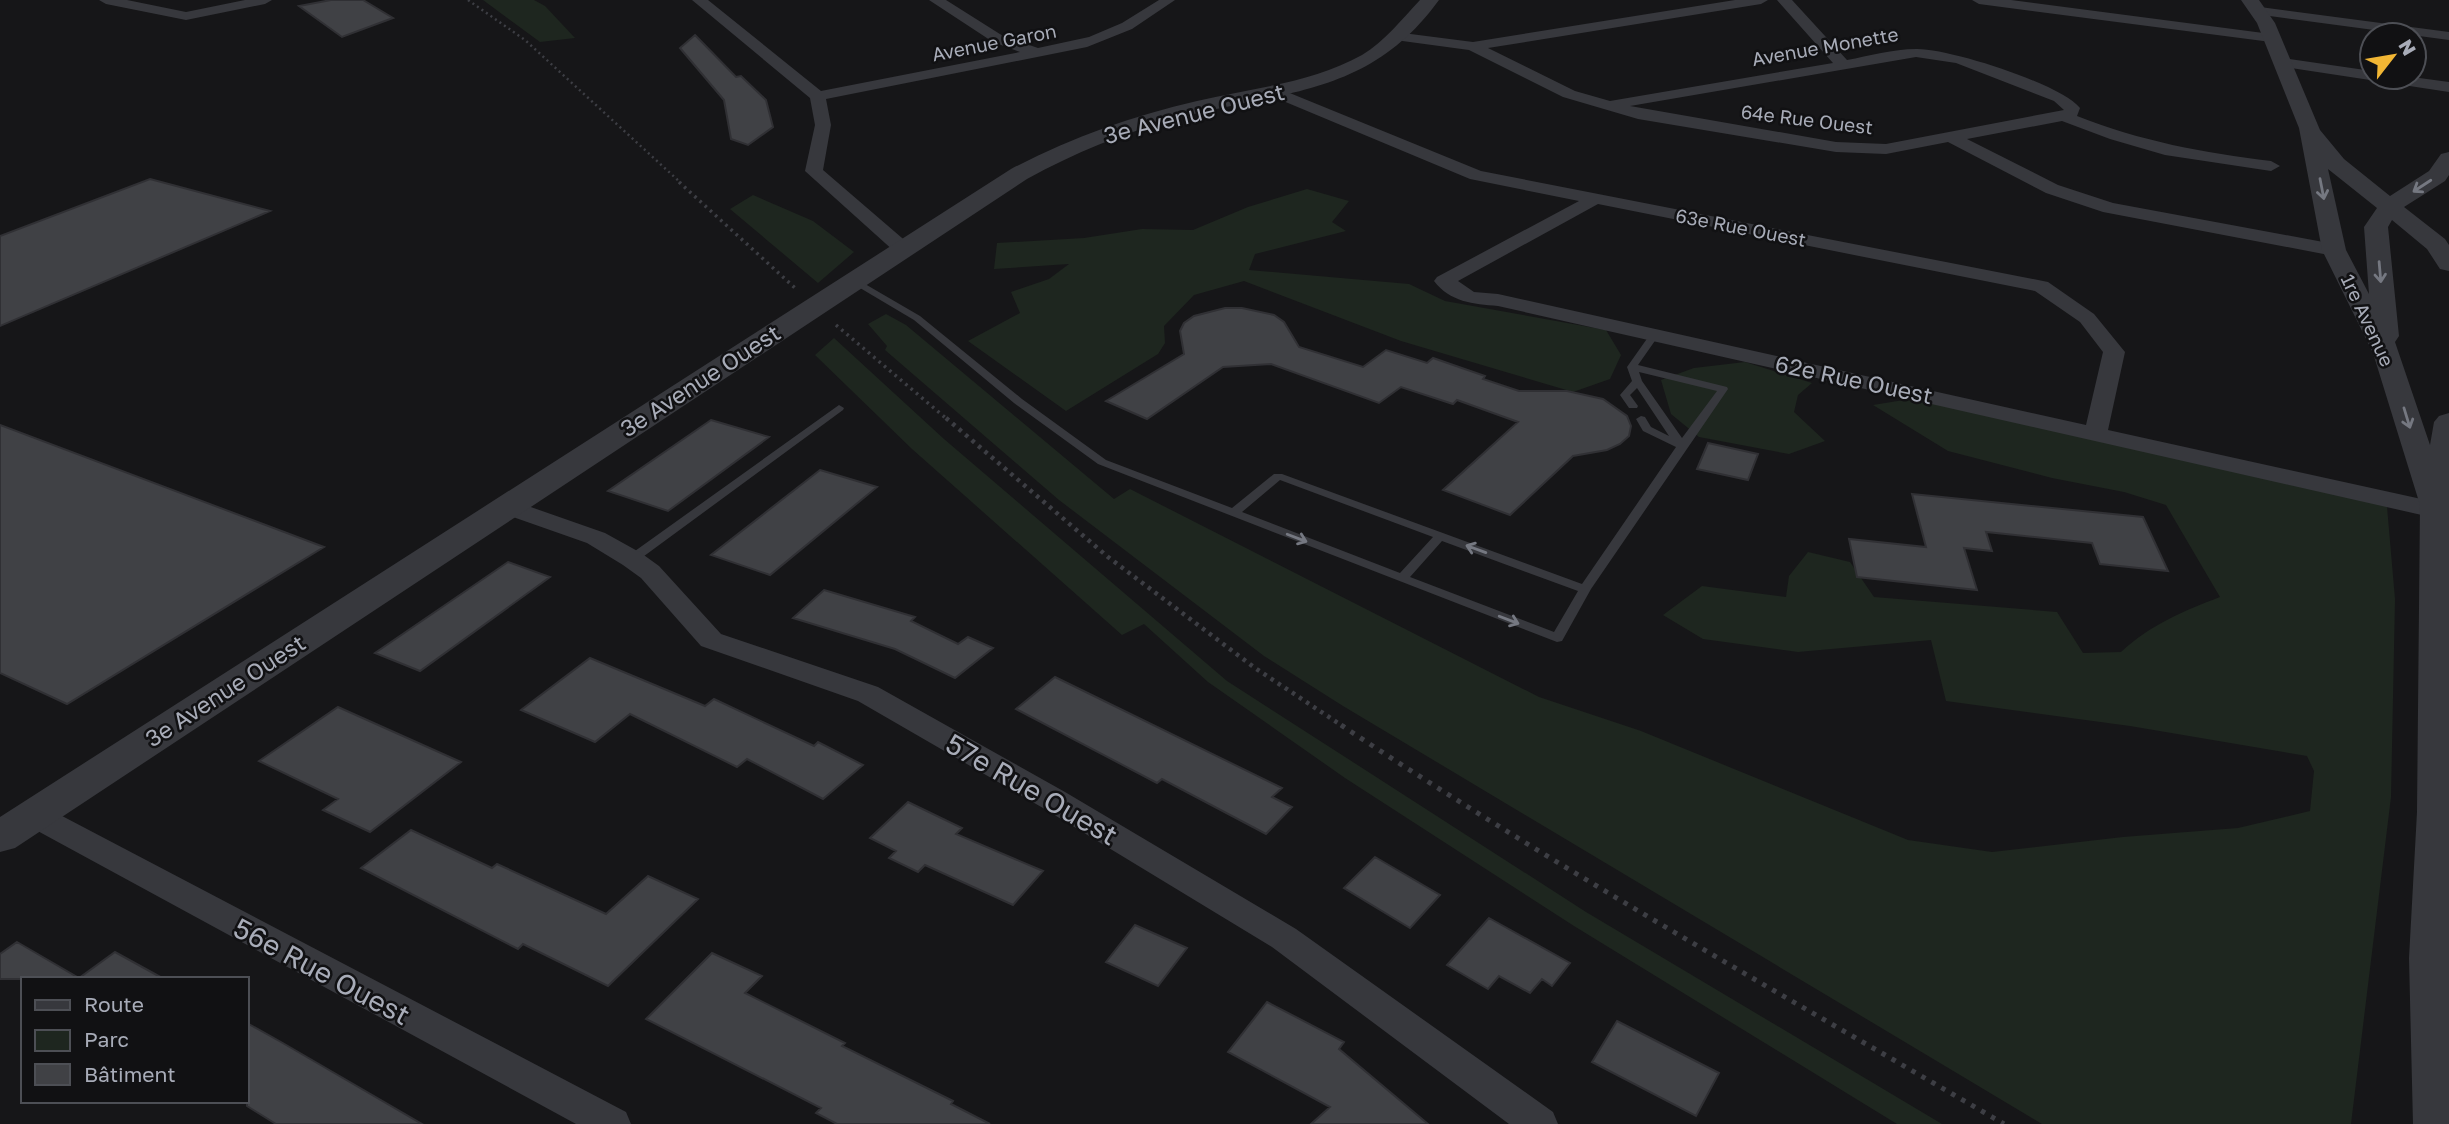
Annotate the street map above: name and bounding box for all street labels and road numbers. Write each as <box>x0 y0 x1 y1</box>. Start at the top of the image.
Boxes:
street label: Avenue Garon <box>930 19 1058 65</box>
street label: Avenue Monette <box>1750 22 1900 70</box>
street label: 3e Avenue Ouest <box>1101 77 1287 149</box>
street label: 64e Rue Ouest <box>1740 99 1874 139</box>
street label: 63e Rue Ouest <box>1674 203 1808 251</box>
street label: 1re Avenue <box>2337 270 2399 370</box>
street label: 3e Avenue Ouest <box>615 318 785 442</box>
street label: 62e Rue Ouest <box>1773 349 1935 409</box>
street label: 3e Avenue Ouest <box>140 628 310 752</box>
street label: 57e Rue Ouest <box>940 726 1124 852</box>
street label: 56e Rue Ouest <box>228 911 416 1031</box>

